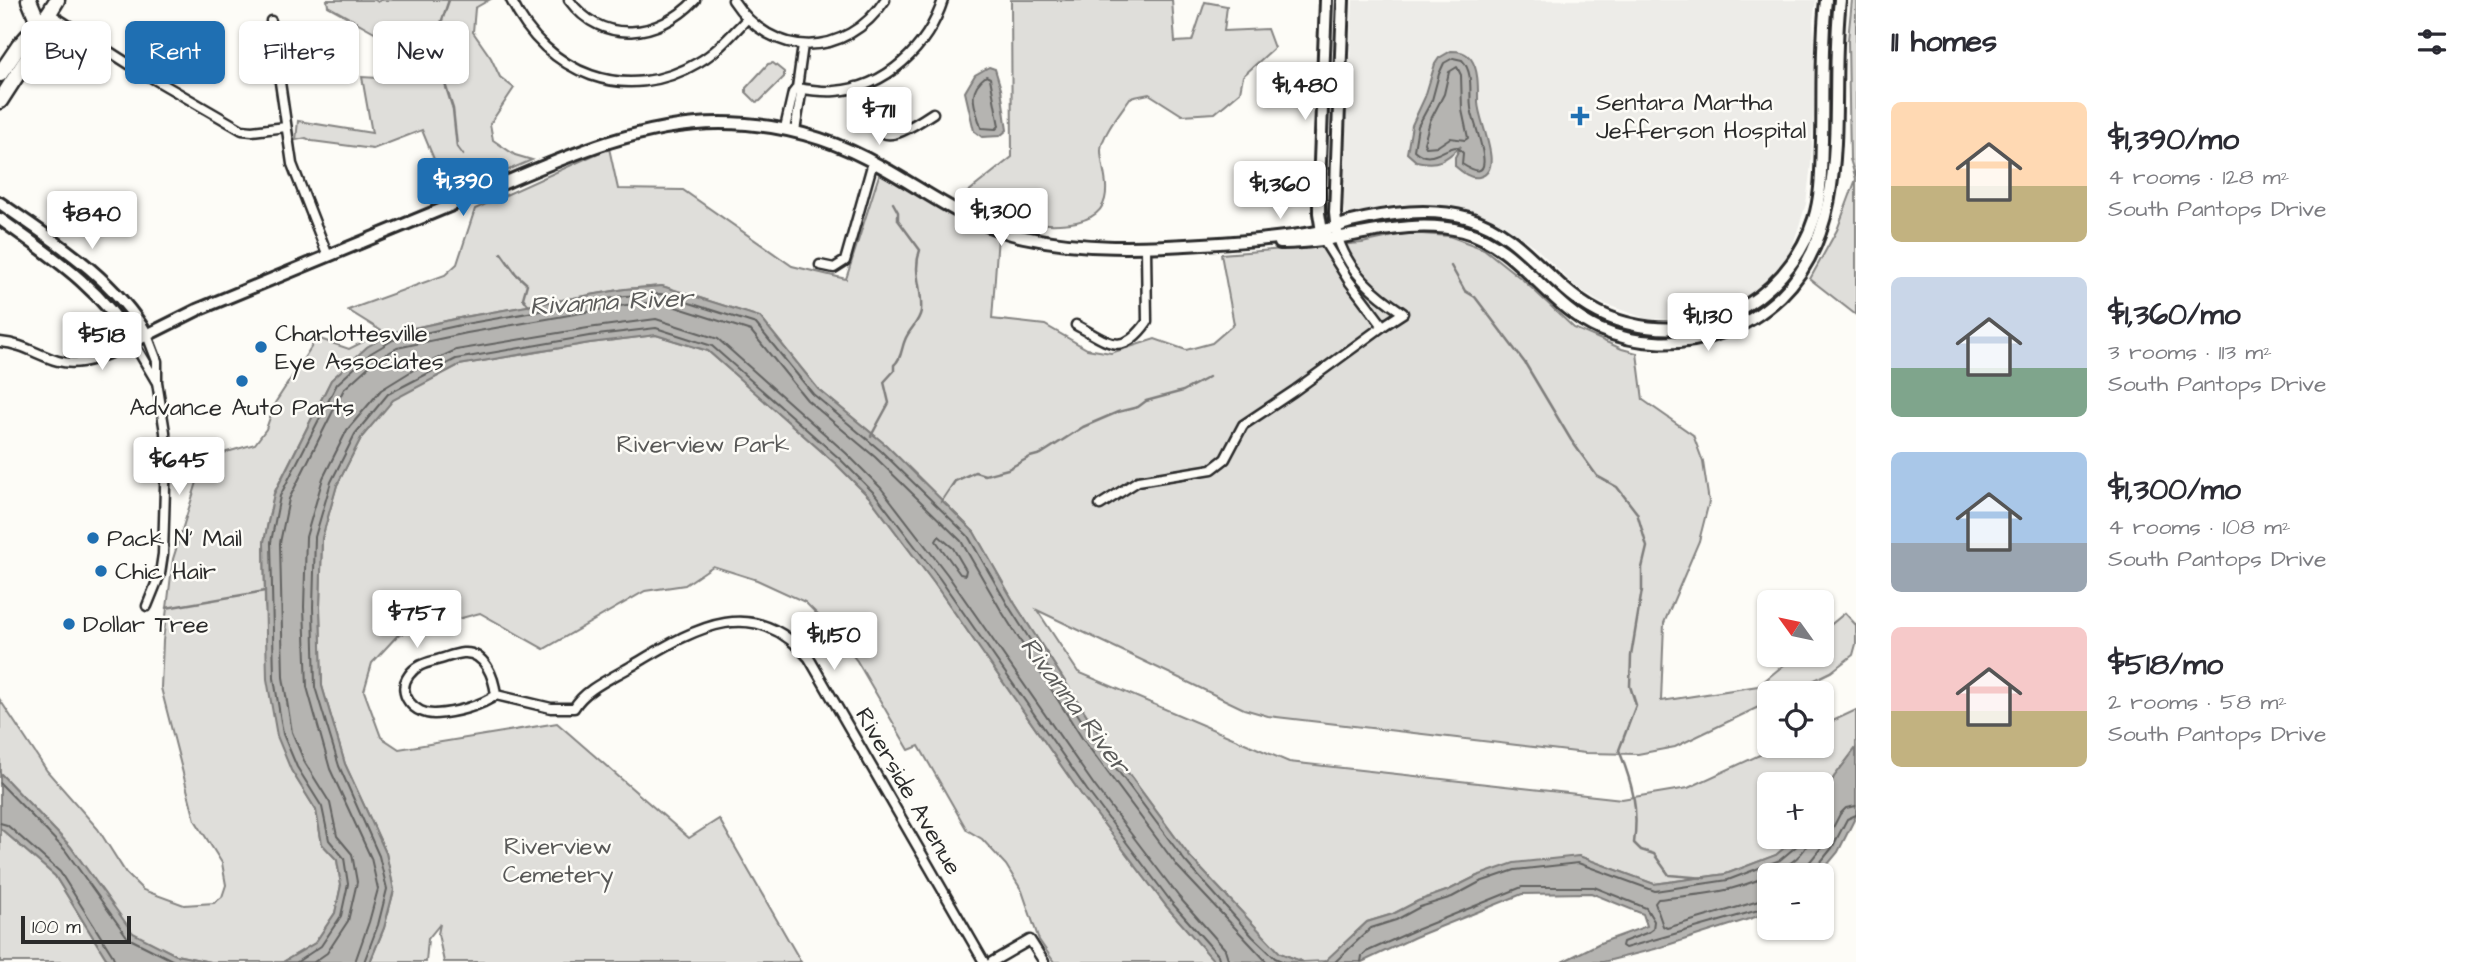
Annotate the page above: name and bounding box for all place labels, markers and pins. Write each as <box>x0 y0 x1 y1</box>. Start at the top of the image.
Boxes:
pin: $1,480 <box>1248 62 1362 122</box>
place label: Sentara Martha Jefferson Hospital <box>1596 86 1806 148</box>
pin: $711 <box>838 88 920 147</box>
marker: Sentara Martha Jefferson Hospital <box>1570 106 1590 126</box>
pin: $1,390 <box>406 158 520 218</box>
pin: $1,360 <box>1223 162 1337 221</box>
pin: $1,300 <box>944 188 1058 248</box>
pin: $840 <box>51 191 133 251</box>
pin: $1,130 <box>1651 294 1765 353</box>
pin: $518 <box>61 312 143 372</box>
place label: Charlottesville Eye Associates <box>275 317 444 380</box>
marker: Charlottesville Eye Associates <box>253 339 269 355</box>
marker: Advance Auto Parts <box>234 373 250 389</box>
place label: Advance Auto Parts <box>130 391 355 425</box>
pin: $645 <box>138 438 220 497</box>
place label: Pack N’ Mail <box>107 522 242 556</box>
marker: Pack N’ Mail <box>85 530 101 546</box>
place label: Chic Hair <box>115 555 216 589</box>
marker: Chic Hair <box>93 563 109 579</box>
pin: $757 <box>376 590 458 650</box>
place label: Dollar Tree <box>83 608 209 642</box>
pin: $1,150 <box>777 612 891 672</box>
marker: Dollar Tree <box>61 616 77 632</box>

